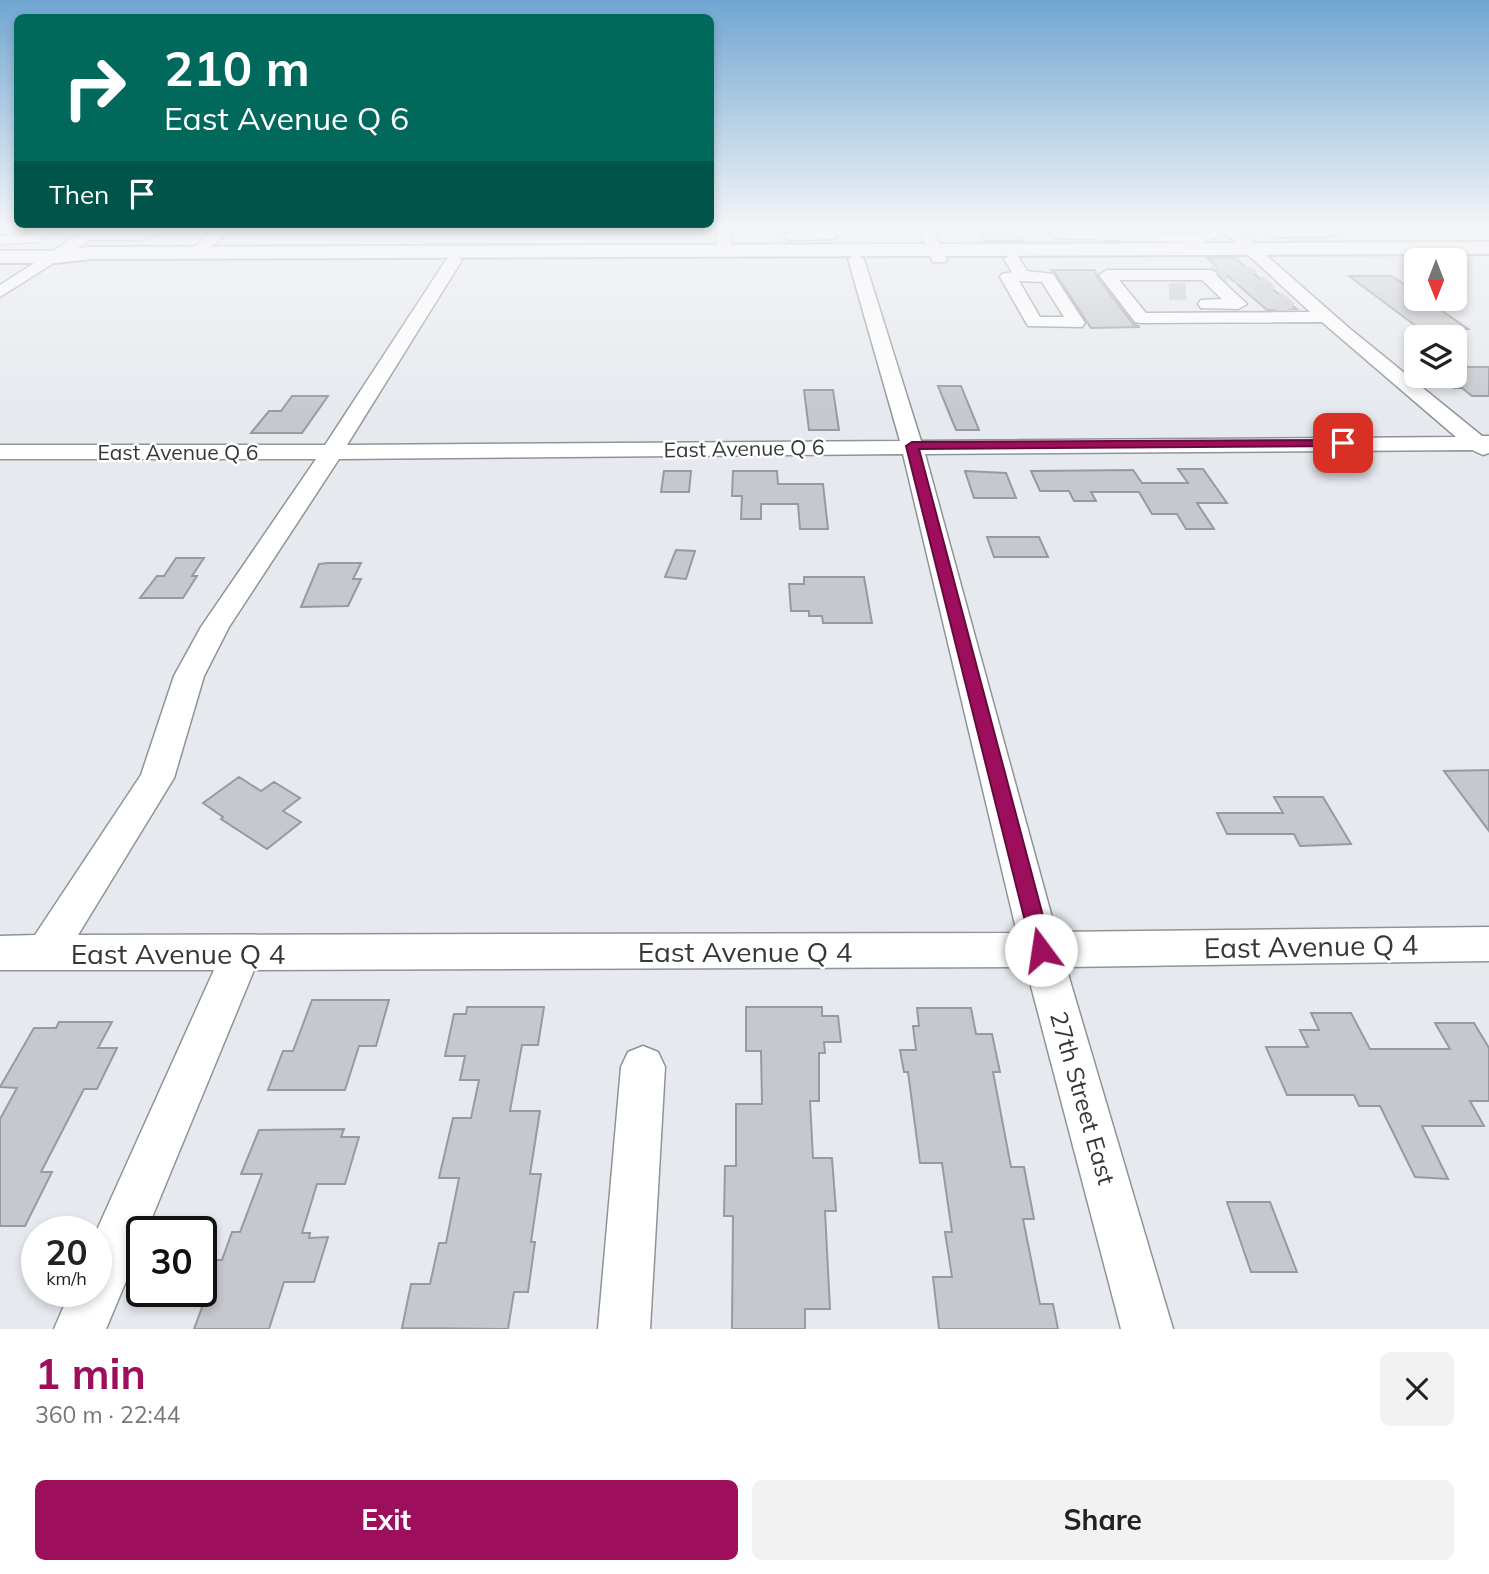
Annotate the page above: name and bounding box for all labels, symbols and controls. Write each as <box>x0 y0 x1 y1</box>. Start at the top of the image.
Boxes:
text: 210 m <box>164 37 310 98</box>
icon: right <box>49 42 140 133</box>
text: East Avenue Q 6 <box>164 98 409 138</box>
icon: arrive <box>123 175 161 213</box>
text: Then <box>49 178 109 211</box>
north arrow <box>1404 248 1466 312</box>
map controls <box>1404 248 1467 388</box>
button: layers <box>1404 325 1467 388</box>
pin <box>1313 413 1373 473</box>
icon: arrive <box>1324 424 1362 462</box>
street label: East Avenue Q 6 <box>663 434 825 462</box>
street label: East Avenue Q 6 <box>98 439 258 465</box>
position arrow <box>1004 913 1078 987</box>
street label: East Avenue Q 4 <box>1203 927 1419 965</box>
street label: East Avenue Q 4 <box>638 934 852 969</box>
street label: East Avenue Q 4 <box>71 936 285 971</box>
street label: 27th Street East <box>1044 1008 1122 1188</box>
speed limit sign: 30 <box>126 1216 217 1307</box>
text: 20 <box>45 1230 88 1274</box>
text: km/h <box>46 1267 87 1290</box>
text: 1 min <box>35 1347 146 1400</box>
button: close <box>1380 1352 1454 1426</box>
text: 360 m · 22:44 <box>35 1400 180 1429</box>
button: Exit <box>35 1480 738 1560</box>
button: Share <box>752 1480 1454 1560</box>

